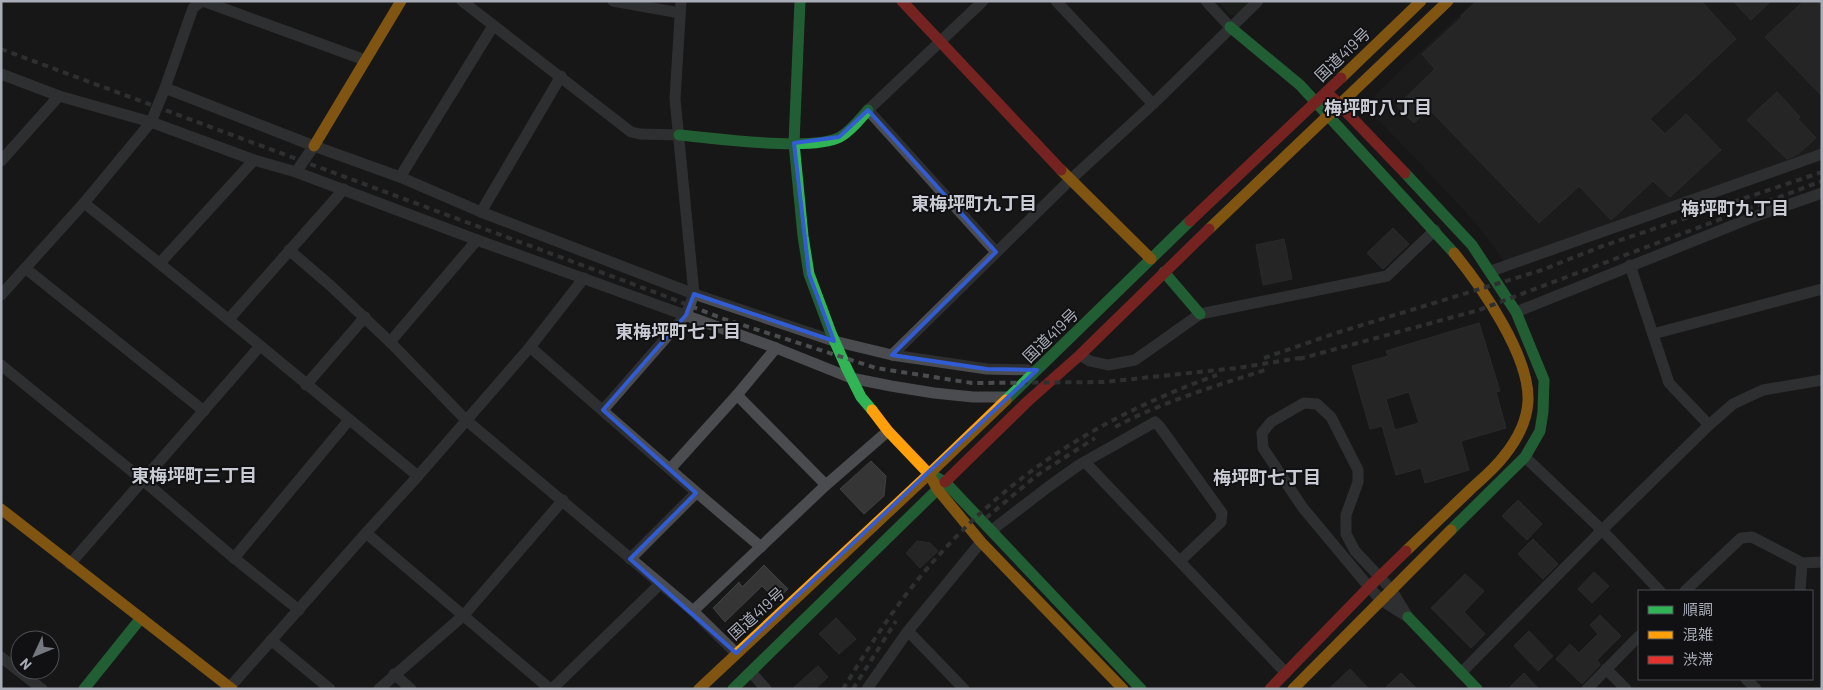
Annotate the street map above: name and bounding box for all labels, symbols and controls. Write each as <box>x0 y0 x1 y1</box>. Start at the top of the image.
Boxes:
street label: 国道419号 <box>1310 23 1374 85</box>
district label: 梅坪町八丁目 <box>1324 96 1432 118</box>
district label: 東梅坪町九丁目 <box>911 192 1037 214</box>
district label: 梅坪町九丁目 <box>1681 197 1789 219</box>
street label: 国道419号 <box>1018 304 1082 366</box>
district label: 東梅坪町七丁目 <box>615 320 741 342</box>
district label: 東梅坪町三丁目 <box>131 464 257 486</box>
district label: 梅坪町七丁目 <box>1213 466 1321 488</box>
street label: 国道419号 <box>724 583 788 643</box>
legend <box>1638 590 1813 680</box>
text: 順調 <box>1683 600 1713 618</box>
text: 混雑 <box>1683 625 1713 643</box>
north arrow <box>10 630 60 680</box>
text: 渋滞 <box>1683 650 1713 668</box>
text: N <box>16 655 35 674</box>

